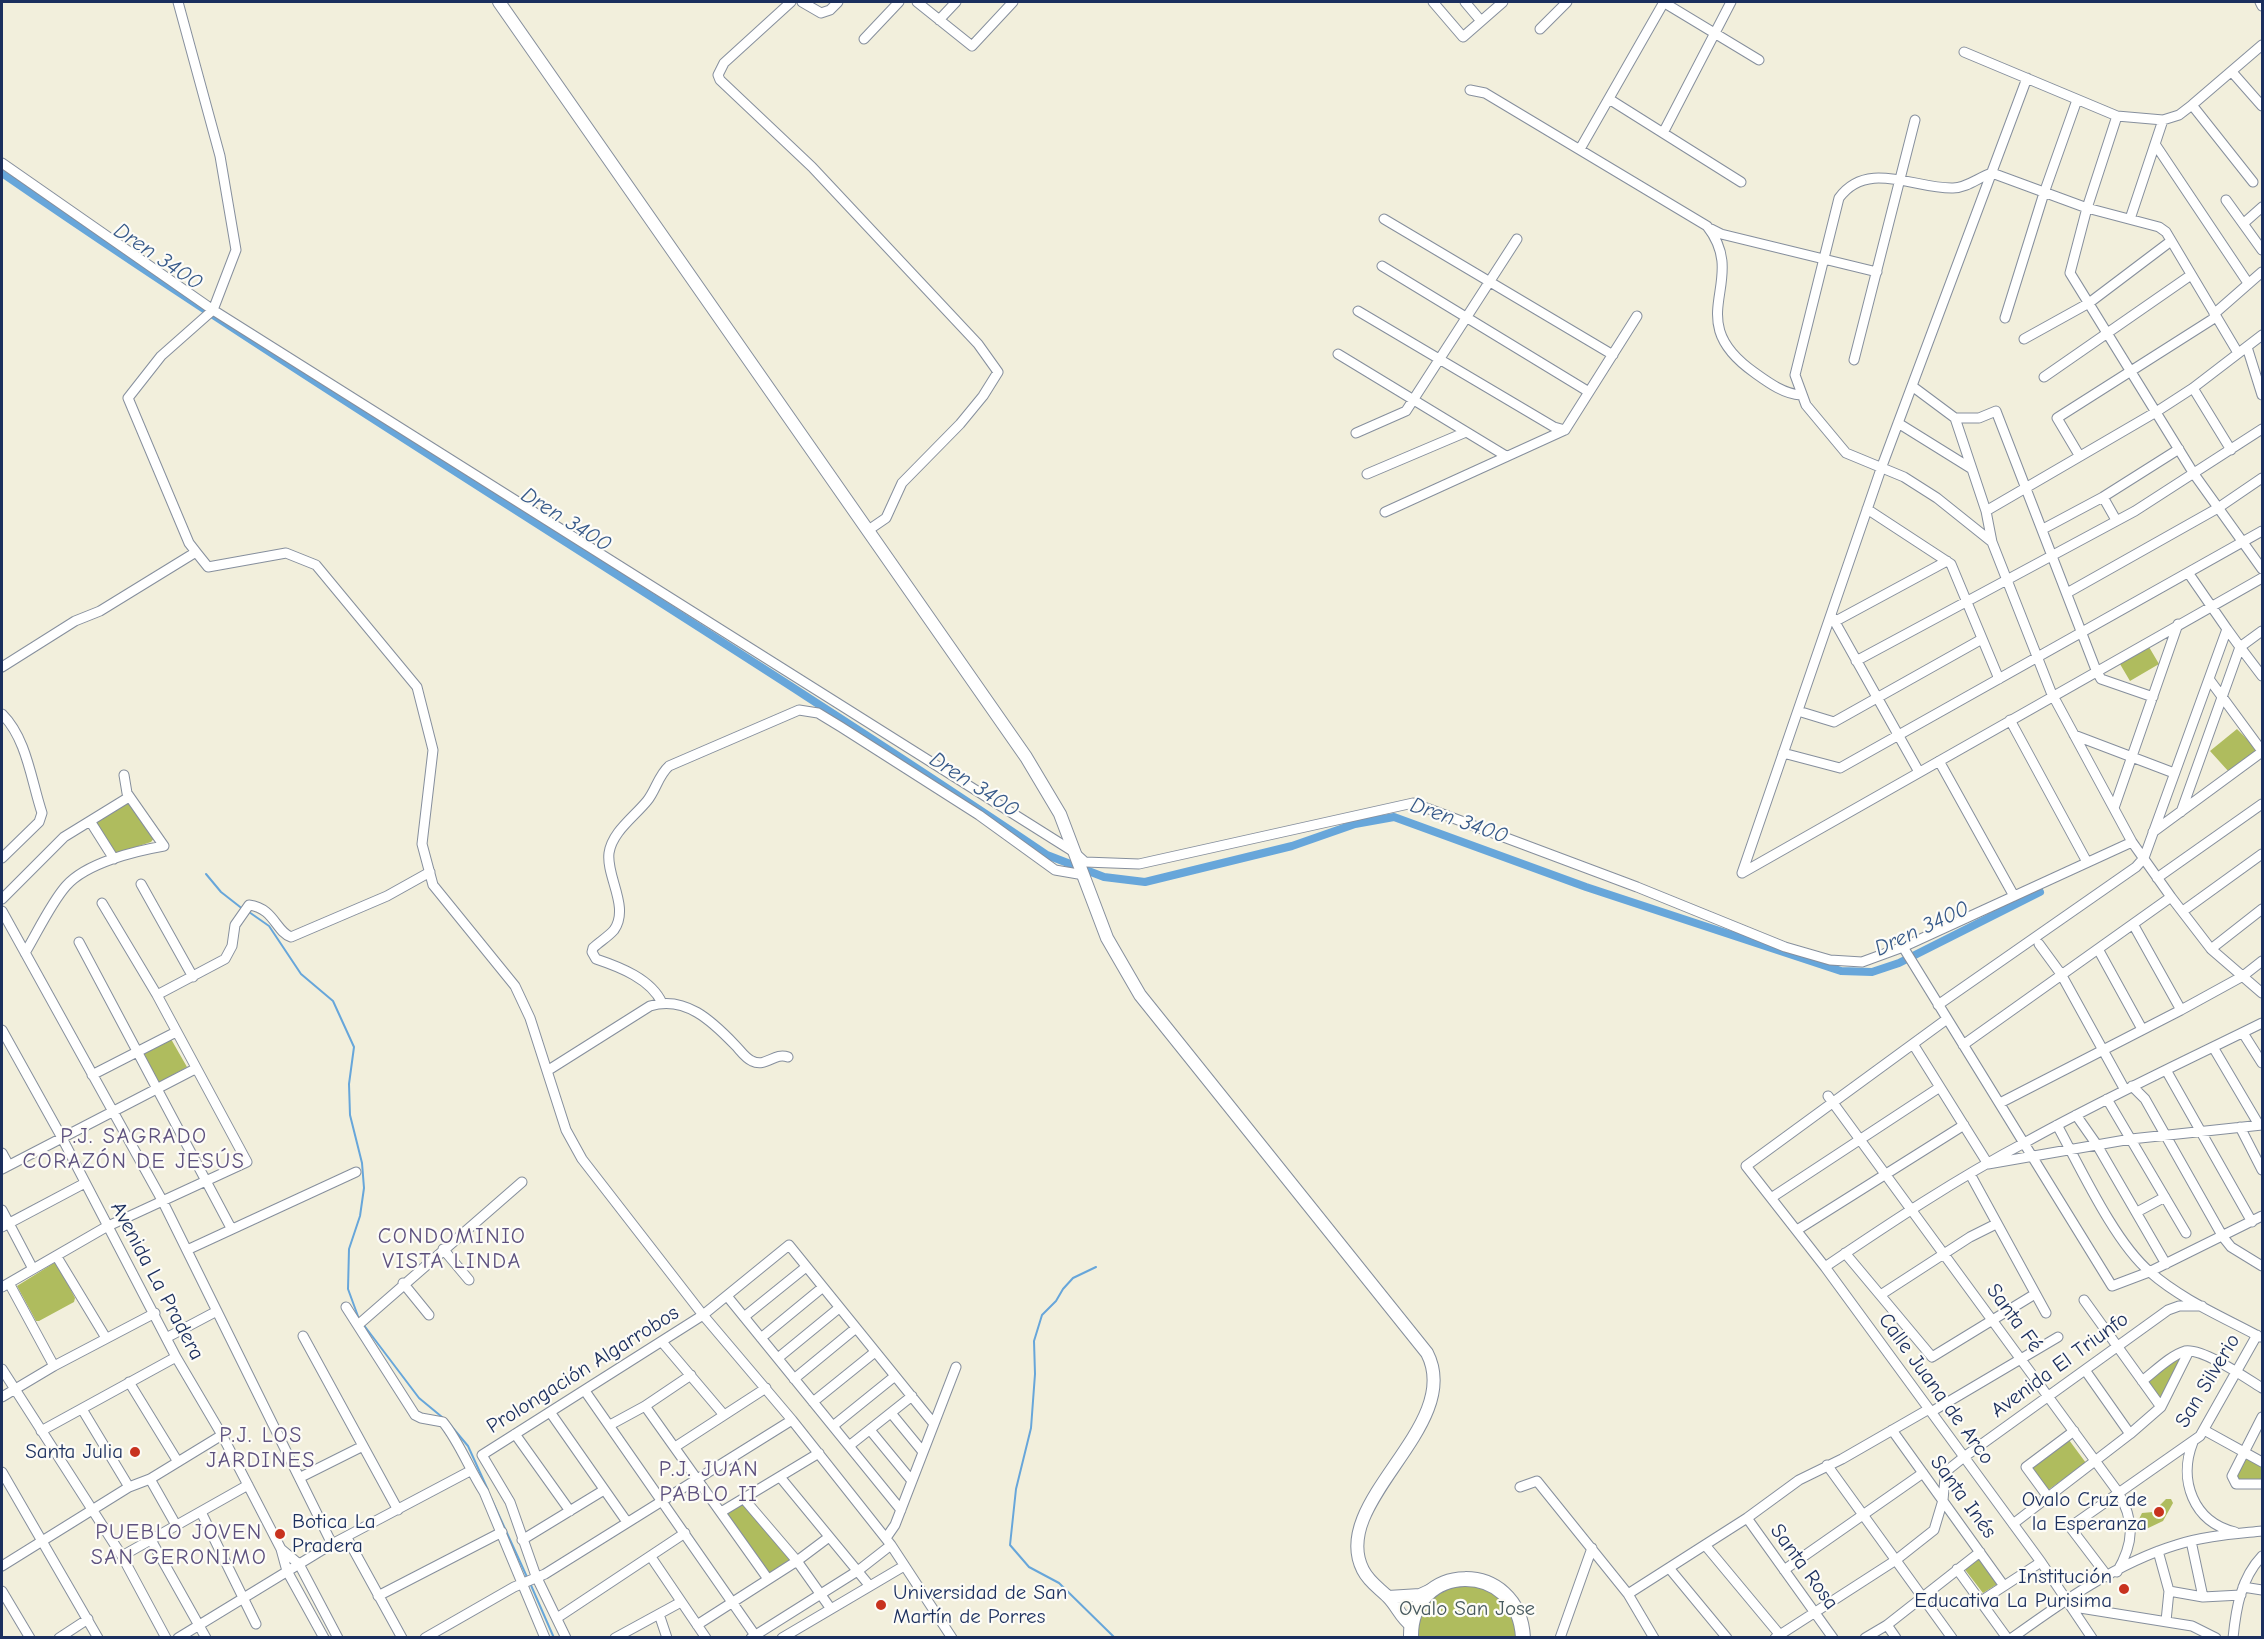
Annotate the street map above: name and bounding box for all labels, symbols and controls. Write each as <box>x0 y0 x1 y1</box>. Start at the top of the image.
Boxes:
water label: Dren 3400 <box>109 218 207 296</box>
water label: Dren 3400 <box>516 482 616 558</box>
water label: Dren 3400 <box>924 746 1024 824</box>
water label: Dren 3400 <box>1407 792 1511 850</box>
water label: Dren 3400 <box>1871 896 1973 962</box>
district label: P.J. SAGRADO CORAZÓN DE JESÚS <box>23 1124 245 1176</box>
street label: Avenida La Pradera <box>105 1198 209 1364</box>
district label: CONDOMINIO VISTA LINDA <box>378 1224 526 1276</box>
street label: Santa Fé <box>1981 1279 2047 1357</box>
street label: Prolongación Algarrobos <box>482 1301 684 1439</box>
street label: Avenida El Triunfo <box>1986 1307 2134 1423</box>
street label: Calle Juana de Arco <box>1873 1308 1999 1470</box>
street label: San Silverio <box>2170 1329 2246 1433</box>
district label: P.J. LOS JARDINES <box>206 1423 316 1474</box>
place label: Santa Julia <box>25 1439 123 1465</box>
marker: Santa Julia <box>128 1445 142 1459</box>
street label: Santa Inés <box>1924 1451 2002 1543</box>
district label: P.J. JUAN PABLO II <box>659 1457 759 1508</box>
place label: Ovalo Cruz de la Esperanza <box>2022 1487 2147 1537</box>
marker: Ovalo Cruz de la Esperanza <box>2152 1505 2166 1519</box>
place label: Botica La Pradera <box>292 1509 376 1559</box>
street label: Santa Rosa <box>1764 1519 1844 1615</box>
district label: PUEBLO JOVEN SAN GERONIMO <box>91 1520 267 1572</box>
marker: Botica La Pradera <box>273 1527 287 1541</box>
place label: Institución Educativa La Purisima <box>1914 1564 2112 1614</box>
place label: Universidad de San Martín de Porres <box>893 1580 1067 1630</box>
marker: Institución Educativa La Purisima <box>2117 1582 2131 1596</box>
park label: Ovalo San Jose <box>1399 1596 1535 1622</box>
marker: Universidad de San Martín de Porres <box>874 1598 888 1612</box>

